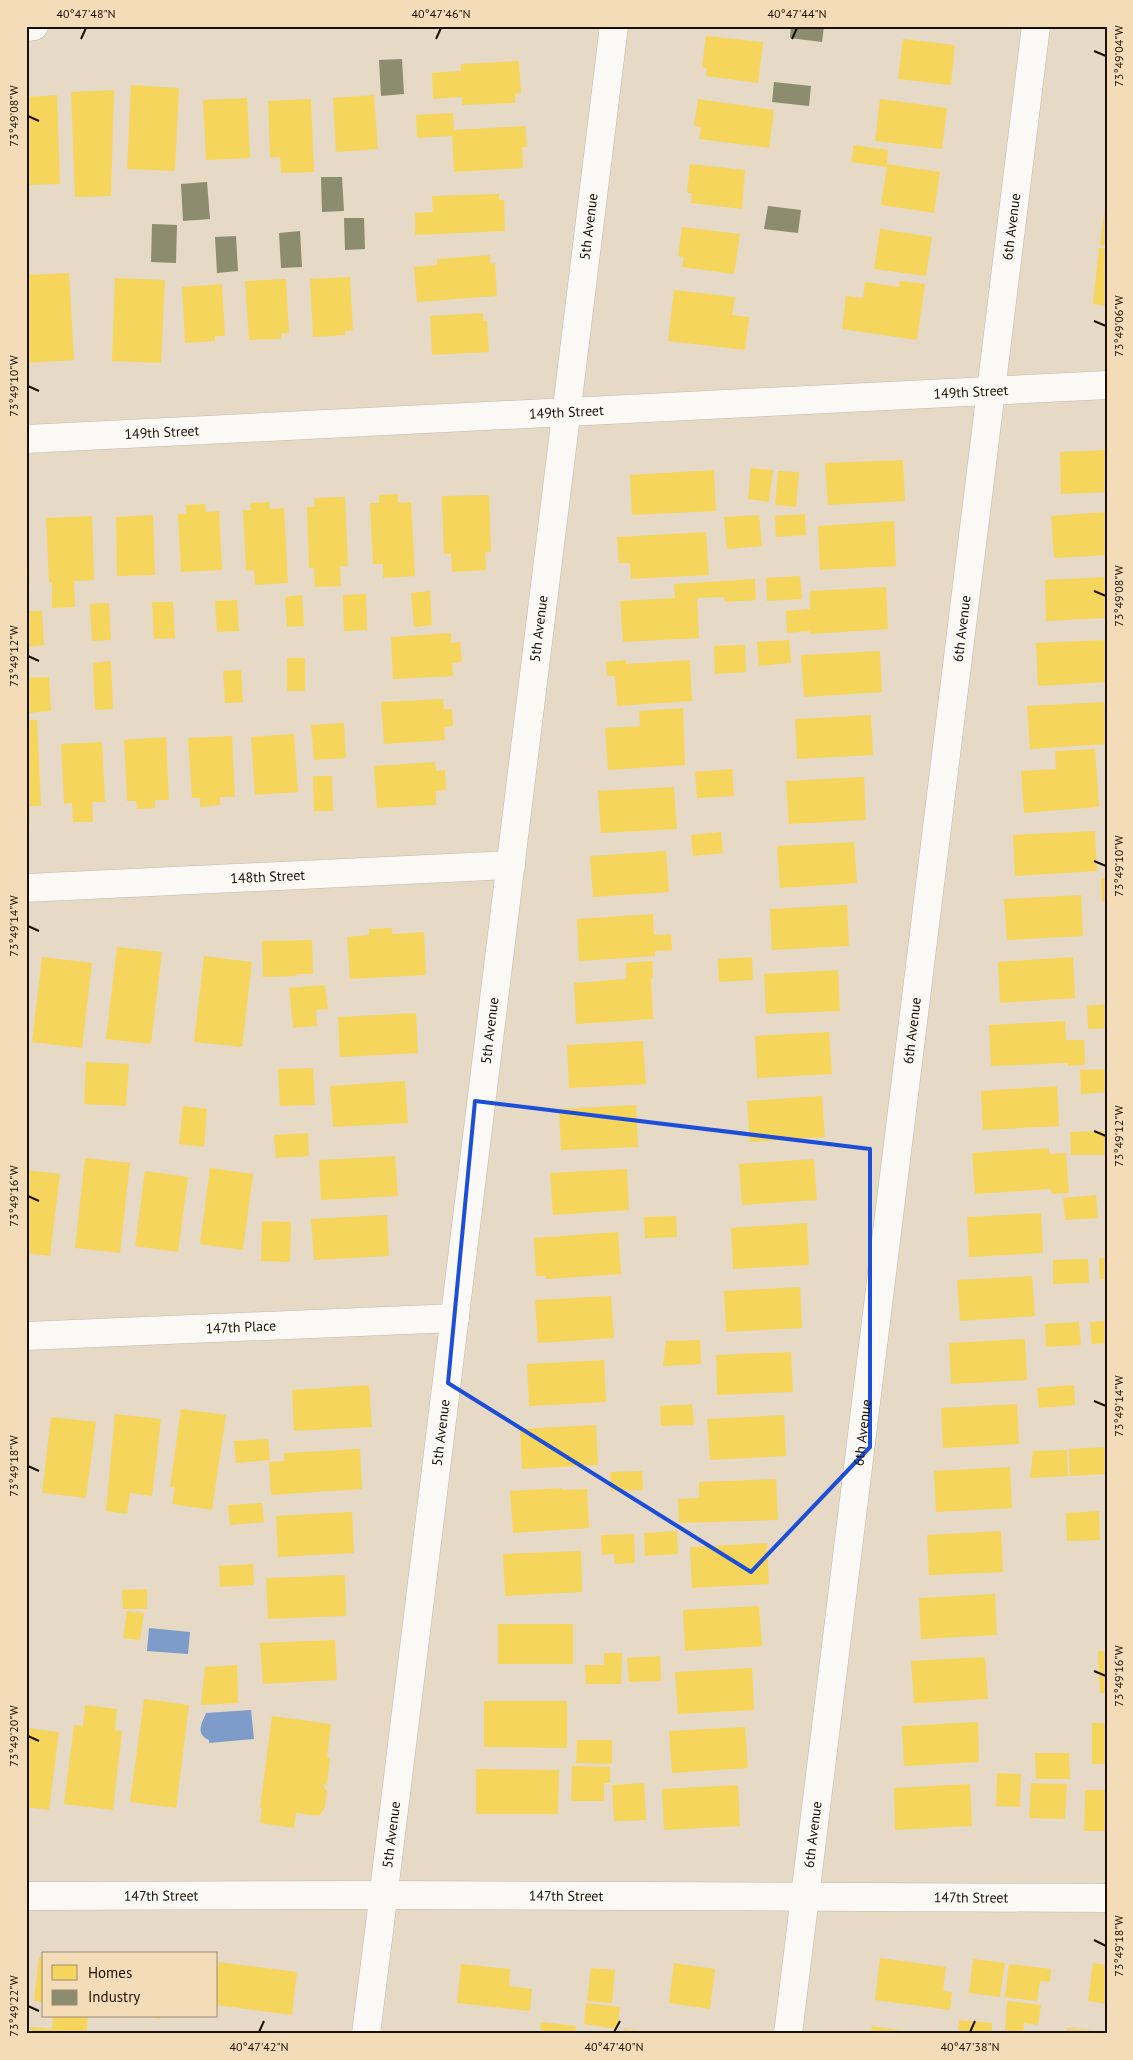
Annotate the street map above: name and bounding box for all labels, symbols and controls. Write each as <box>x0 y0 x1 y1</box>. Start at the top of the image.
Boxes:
text: 40°47'48"N <box>56 6 116 21</box>
text: 40°47'46"N <box>411 6 471 21</box>
text: 40°47'44"N <box>767 6 827 21</box>
text: 73°49'04"W <box>1111 25 1126 87</box>
text: 73°49'08"W <box>6 85 21 147</box>
street label: 5th Avenue <box>575 192 602 261</box>
street label: 6th Avenue <box>998 192 1024 261</box>
text: 73°49'06"W <box>1111 295 1126 357</box>
text: 73°49'10"W <box>6 355 21 417</box>
street label: 149th Street <box>933 381 1009 403</box>
street label: 149th Street <box>528 401 604 423</box>
street label: 149th Street <box>124 421 200 443</box>
text: 73°49'08"W <box>1111 565 1126 627</box>
street label: 5th Avenue <box>526 594 552 663</box>
street label: 6th Avenue <box>949 594 975 663</box>
text: 73°49'12"W <box>6 625 21 687</box>
text: 73°49'10"W <box>1111 835 1126 897</box>
street label: 148th Street <box>230 866 306 887</box>
text: 73°49'14"W <box>6 895 21 957</box>
street label: 5th Avenue <box>477 996 503 1065</box>
street label: 6th Avenue <box>899 996 925 1065</box>
text: 73°49'12"W <box>1111 1105 1126 1167</box>
text: 73°49'16"W <box>6 1165 21 1227</box>
street label: 147th Place <box>205 1317 277 1337</box>
text: 73°49'14"W <box>1111 1375 1126 1437</box>
street label: 5th Avenue <box>428 1398 454 1467</box>
street label: 6th Avenue <box>849 1398 875 1467</box>
text: 73°49'18"W <box>6 1435 21 1497</box>
text: 73°49'16"W <box>1111 1645 1126 1707</box>
text: 73°49'20"W <box>6 1705 21 1767</box>
street label: 5th Avenue <box>378 1800 404 1869</box>
street label: 6th Avenue <box>800 1800 826 1869</box>
street label: 147th Street <box>124 1887 199 1905</box>
street label: 147th Street <box>529 1887 604 1905</box>
street label: 147th Street <box>934 1888 1009 1907</box>
text: 73°49'18"W <box>1111 1915 1126 1977</box>
legend <box>42 1952 218 2018</box>
text: Homes <box>88 1963 132 1982</box>
text: 73°49'22"W <box>6 1975 21 2037</box>
text: Industry <box>88 1987 140 2006</box>
text: 40°47'42"N <box>229 2039 289 2054</box>
text: 40°47'40"N <box>584 2039 644 2054</box>
text: 40°47'38"N <box>940 2039 1000 2054</box>

